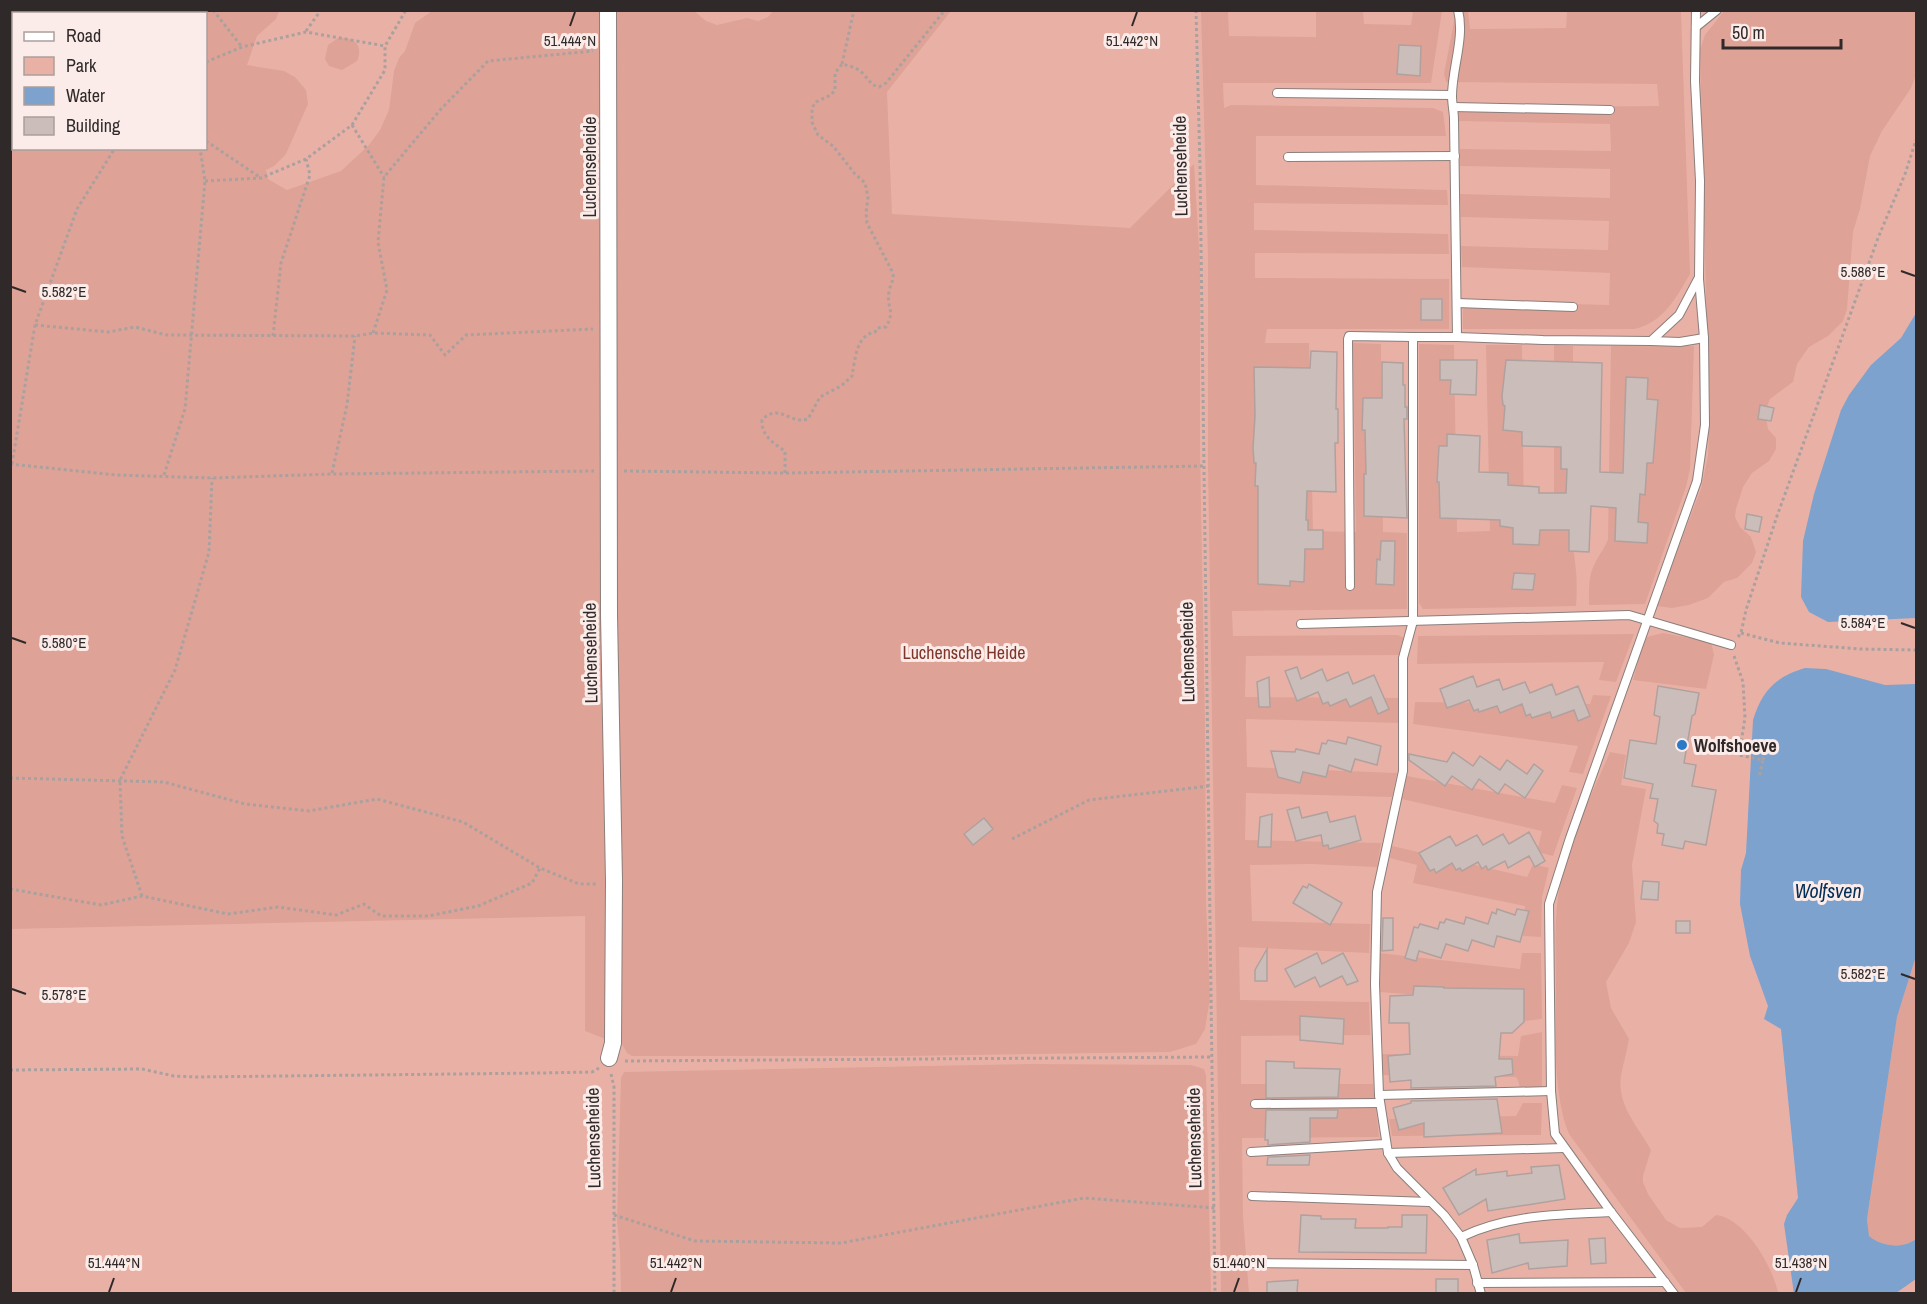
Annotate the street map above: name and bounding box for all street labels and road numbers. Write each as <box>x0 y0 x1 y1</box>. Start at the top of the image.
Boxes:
street label: Luchenseheide <box>1167 115 1193 217</box>
street label: Luchenseheide <box>577 117 602 217</box>
street label: Luchenseheide <box>1174 601 1200 703</box>
street label: Luchenseheide <box>577 602 603 704</box>
street label: Luchenseheide <box>580 1087 606 1189</box>
street label: Luchenseheide <box>1181 1087 1207 1189</box>

